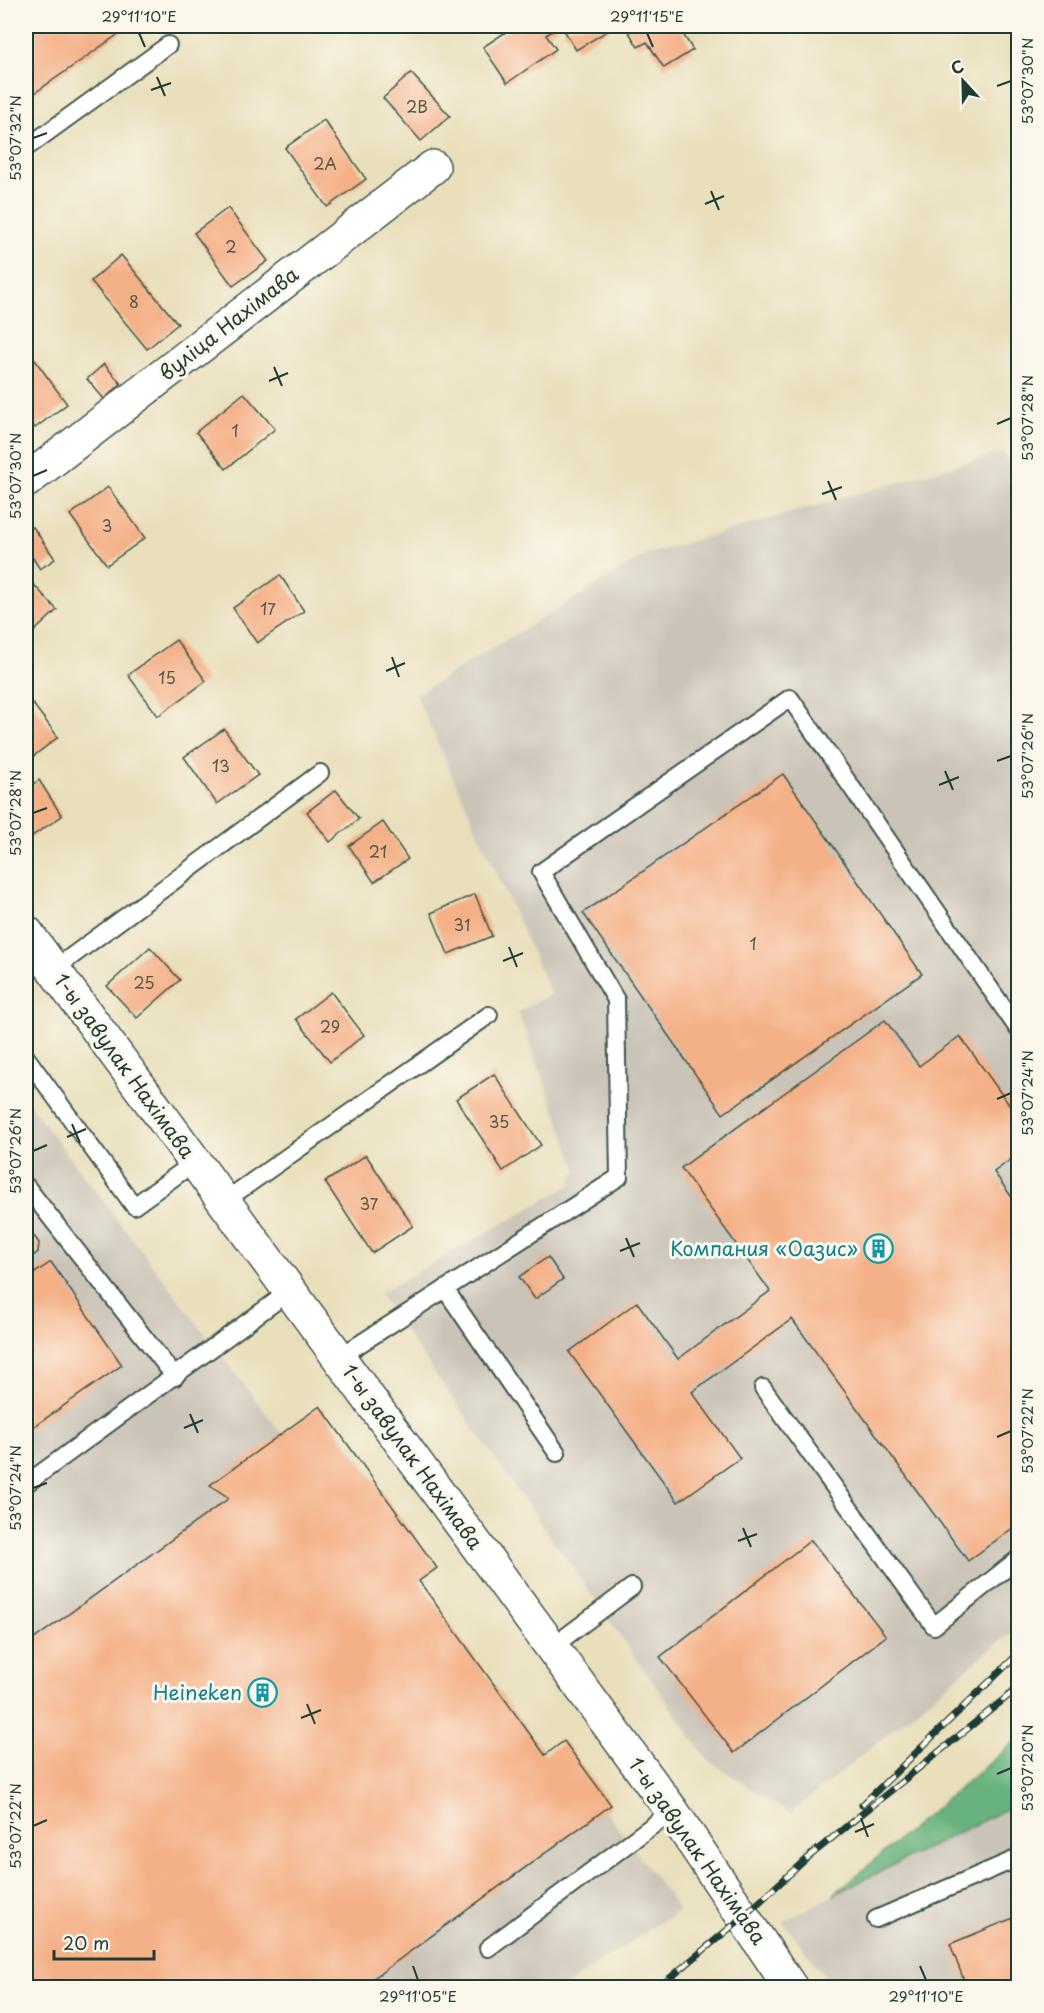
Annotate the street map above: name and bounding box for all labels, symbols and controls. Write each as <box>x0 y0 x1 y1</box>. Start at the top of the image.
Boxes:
text: 29°11'10"E <box>101 4 177 27</box>
text: 29°11'15"E <box>610 4 684 27</box>
text: 53°07'30"N <box>1015 38 1038 124</box>
north arrow <box>933 51 993 111</box>
text: С <box>947 53 967 80</box>
house number: 2В <box>406 94 428 118</box>
text: 53°07'32"N <box>3 95 26 181</box>
house number: 2А <box>313 151 337 175</box>
house number: 2 <box>225 234 237 258</box>
street label: вуліца Нахімава <box>152 259 305 387</box>
house number: 8 <box>129 289 139 313</box>
text: 53°07'28"N <box>1015 375 1038 461</box>
house number: 1 <box>231 418 239 442</box>
text: 53°07'30"N <box>3 433 26 519</box>
house number: 3 <box>102 513 112 537</box>
house number: 17 <box>260 596 276 620</box>
house number: 15 <box>158 665 176 689</box>
text: 53°07'26"N <box>1015 713 1038 799</box>
house number: 13 <box>212 753 230 777</box>
text: 53°07'28"N <box>3 770 26 856</box>
house number: 21 <box>369 839 387 863</box>
house number: 31 <box>454 912 470 936</box>
house number: 1 <box>749 931 757 955</box>
street label: 1-ы завулак Нахімава <box>47 966 203 1165</box>
house number: 25 <box>133 970 155 994</box>
house number: 29 <box>320 1014 340 1038</box>
text: 53°07'24"N <box>1015 1050 1038 1136</box>
text: 53°07'26"N <box>3 1108 26 1194</box>
house number: 35 <box>489 1109 509 1133</box>
house number: 37 <box>360 1191 379 1215</box>
place label: Компания «Оазис» <box>670 1233 858 1263</box>
building icon: Компания «Оазис» <box>863 1233 895 1265</box>
street label: 1-ы завулак Нахімава <box>335 1357 491 1556</box>
text: 53°07'22"N <box>1015 1388 1038 1474</box>
text: 53°07'24"N <box>3 1445 26 1531</box>
place label: Heineken <box>153 1677 242 1707</box>
building icon: Heineken <box>247 1677 279 1709</box>
text: 53°07'20"N <box>1015 1724 1038 1812</box>
street label: 1-ы завулак Нахімава <box>622 1751 774 1951</box>
text: 53°07'22"N <box>3 1783 26 1869</box>
scale bar <box>54 1923 154 1961</box>
text: 20 m <box>63 1929 109 1956</box>
text: 29°11'05"E <box>379 1984 457 2007</box>
text: 29°11'10"E <box>888 1984 964 2007</box>

